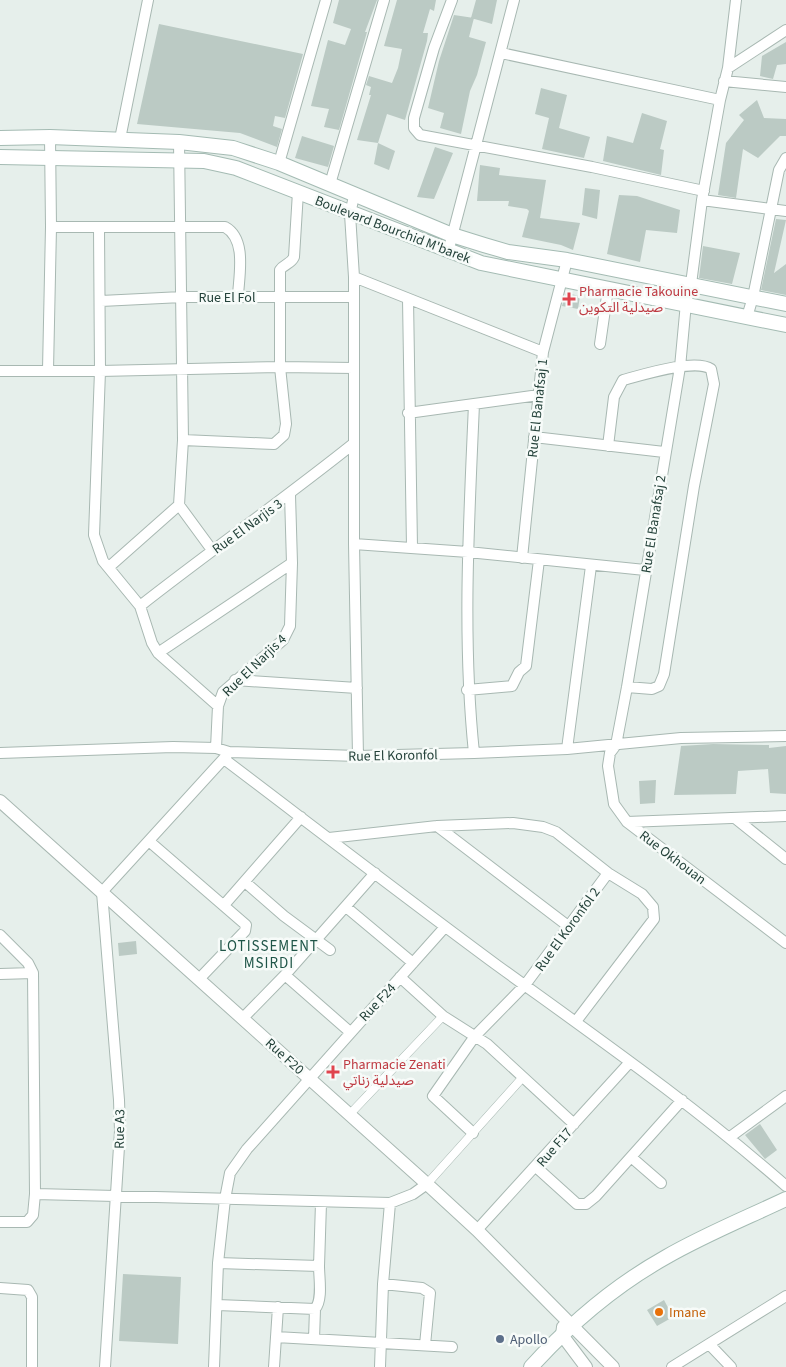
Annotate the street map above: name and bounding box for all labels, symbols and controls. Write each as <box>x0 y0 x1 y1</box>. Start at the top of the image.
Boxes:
street label: Boulevard Bourchid M'barek <box>312 191 474 269</box>
place label: Pharmacie Takouine صيدلية التكوين <box>579 282 698 318</box>
street label: Rue El Fol <box>199 288 256 308</box>
marker: Pharmacie Takouine صيدلية التكوين <box>563 293 575 305</box>
street label: Rue El Banafsaj 1 <box>523 358 553 459</box>
street label: Rue El Banafsaj 2 <box>636 474 672 575</box>
street label: Rue El Narjis 3 <box>208 494 287 559</box>
street label: Rue El Narjis 4 <box>218 630 291 702</box>
street label: Rue El Koronfol <box>348 745 438 767</box>
street label: Rue Okhouan <box>635 826 710 890</box>
street label: Rue El Koronfol 2 <box>530 883 605 976</box>
district label: LOTISSEMENT MSIRDI <box>219 936 319 974</box>
street label: Rue F24 <box>355 979 401 1026</box>
street label: Rue F20 <box>260 1034 308 1080</box>
place label: Pharmacie Zenati صيدلية زناتي <box>343 1055 446 1091</box>
marker: Pharmacie Zenati صيدلية زناتي <box>327 1066 339 1078</box>
street label: Rue A3 <box>110 1109 130 1149</box>
street label: Rue F17 <box>532 1124 577 1172</box>
place label: Imane <box>669 1303 706 1323</box>
marker: Imane <box>653 1306 665 1318</box>
place label: Apollo <box>510 1330 548 1350</box>
marker: Apollo <box>494 1333 506 1345</box>

